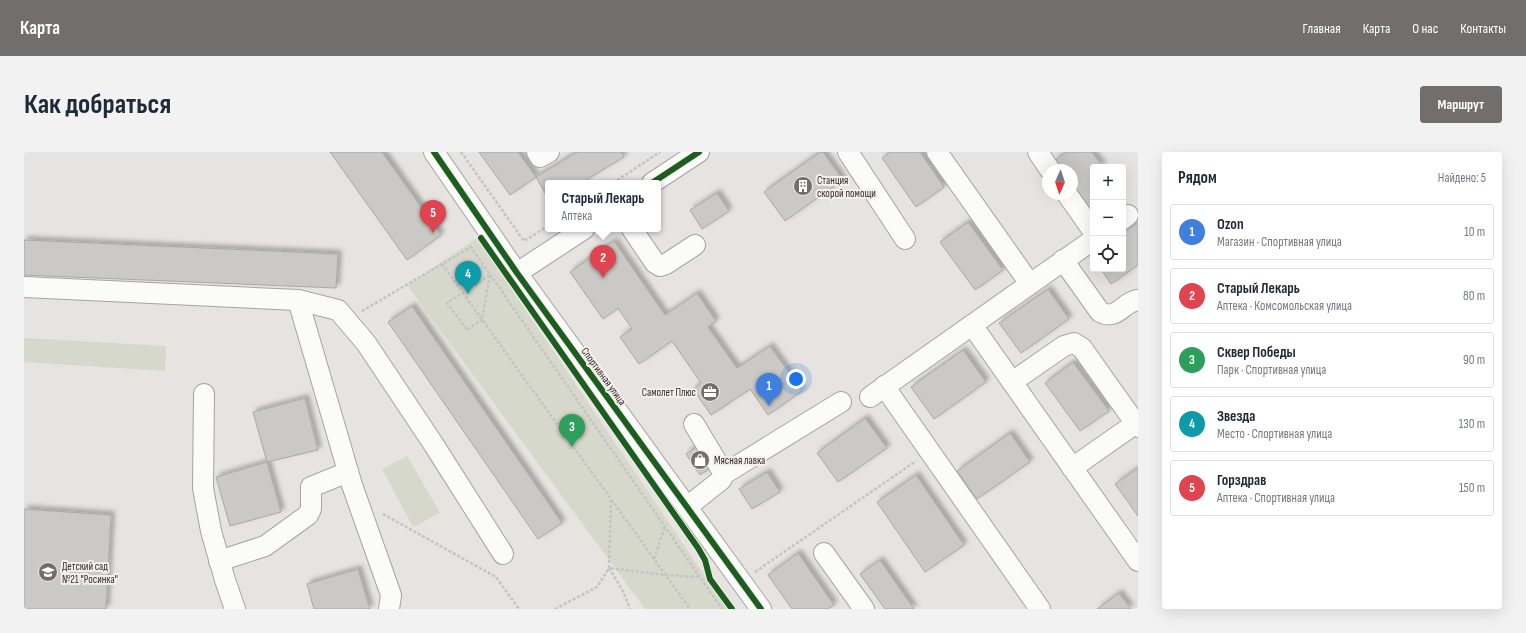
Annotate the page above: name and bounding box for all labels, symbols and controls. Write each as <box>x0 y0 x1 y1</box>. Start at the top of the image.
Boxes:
text: Карта <box>20 17 60 40</box>
text: Главная <box>1303 20 1341 37</box>
text: Карта <box>1363 20 1390 37</box>
text: О нас <box>1412 20 1438 37</box>
text: Контакты <box>1460 20 1506 37</box>
button: Маршрут <box>1420 86 1502 123</box>
text: Как добраться <box>24 88 171 121</box>
north arrow <box>1042 164 1078 200</box>
map controls <box>1090 164 1126 272</box>
button: + <box>1090 164 1126 200</box>
text: Рядом <box>1178 168 1217 188</box>
text: Найдено: 5 <box>1438 170 1486 186</box>
place label: Станция скорой помощи <box>817 174 876 200</box>
building icon: Станция скорой помощи <box>792 175 814 197</box>
popup <box>545 180 661 232</box>
text: Старый Лекарь <box>562 189 644 208</box>
pin: 5 <box>420 200 446 233</box>
button: − <box>1090 200 1126 236</box>
text: Аптека <box>562 208 592 224</box>
text: Ozon <box>1217 215 1244 234</box>
text: 1 <box>1189 224 1195 240</box>
text: 10 m <box>1464 224 1485 240</box>
text: Магазин · Спортивная улица <box>1217 234 1342 250</box>
button: locate <box>1090 236 1126 272</box>
pin: 2 <box>590 245 616 278</box>
pin: 4 <box>455 261 481 294</box>
text: Старый Лекарь <box>1217 279 1300 298</box>
text: 2 <box>1189 288 1195 304</box>
text: 80 m <box>1463 288 1485 304</box>
text: Аптека · Комсомольская улица <box>1217 298 1352 314</box>
text: Сквер Победы <box>1217 343 1296 362</box>
street label: Спортивная улица <box>578 345 629 408</box>
text: 3 <box>1189 352 1195 368</box>
text: 90 m <box>1463 352 1485 368</box>
text: Парк · Спортивная улица <box>1217 362 1326 378</box>
your location <box>786 369 806 389</box>
pin: 1 <box>756 373 782 406</box>
office icon: Самолет Плюс <box>699 381 721 403</box>
place label: Самолет Плюс <box>642 386 696 399</box>
text: Звезда <box>1217 407 1255 426</box>
pin: 3 <box>559 414 585 447</box>
text: 4 <box>1189 416 1195 432</box>
text: 130 m <box>1459 416 1485 432</box>
text: Место · Спортивная улица <box>1217 426 1332 442</box>
shop icon: Мясная лавка <box>689 449 711 471</box>
place label: Мясная лавка <box>714 454 765 467</box>
text: Горздрав <box>1217 471 1266 490</box>
text: 5 <box>1189 480 1195 496</box>
text: 150 m <box>1459 480 1485 496</box>
text: Аптека · Спортивная улица <box>1217 490 1335 506</box>
place label: Детский сад №21 "Росинка" <box>62 560 118 586</box>
school or university icon: Детский сад №21 "Росинка" <box>37 561 59 583</box>

